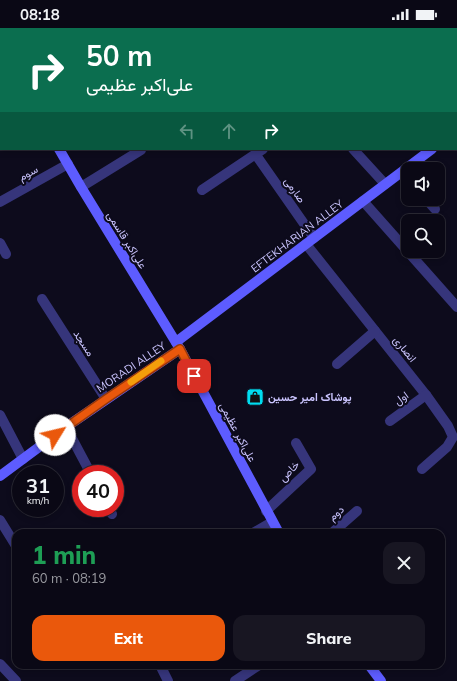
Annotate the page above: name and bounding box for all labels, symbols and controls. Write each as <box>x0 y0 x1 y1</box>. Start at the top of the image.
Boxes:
text: 08:18 <box>20 5 60 24</box>
text: 50 m <box>86 38 152 73</box>
icon: right <box>20 44 72 96</box>
text: علی‌اکبر عظیمی <box>86 73 193 96</box>
icon: left <box>176 120 198 142</box>
icon: ahead <box>218 120 240 142</box>
icon: right <box>260 120 282 142</box>
street label: سوم <box>16 162 41 185</box>
map controls <box>401 162 445 258</box>
button: sound <box>401 162 445 206</box>
street label: صارمی <box>281 174 309 206</box>
street label: EFTEKHARIAN ALLEY <box>248 197 346 275</box>
street label: علی‌اکبر قاسمی <box>104 209 150 271</box>
button: search <box>401 214 445 258</box>
street label: مسجد <box>70 327 98 359</box>
street label: انصاری <box>390 333 420 365</box>
street label: MORADI ALLEY <box>94 338 169 395</box>
pin <box>177 359 211 393</box>
icon: arrive <box>183 365 205 387</box>
shop icon: پوشاک امیر حسین <box>245 387 265 407</box>
street label: اول <box>391 388 411 408</box>
place label: پوشاک امیر حسین <box>268 390 352 405</box>
street label: علی‌اکبر عظیمی <box>216 400 260 464</box>
position arrow <box>34 414 76 456</box>
street label: خاص <box>276 458 302 484</box>
speed limit sign: 40 <box>72 465 124 517</box>
text: 31 <box>26 473 50 498</box>
text: km/h <box>27 494 49 507</box>
street label: دوم <box>325 502 348 525</box>
text: 1 min <box>32 540 96 570</box>
button: close <box>383 542 425 584</box>
text: 60 m · 08:19 <box>32 570 106 586</box>
button: Exit <box>32 615 225 661</box>
button: Share <box>233 615 425 661</box>

